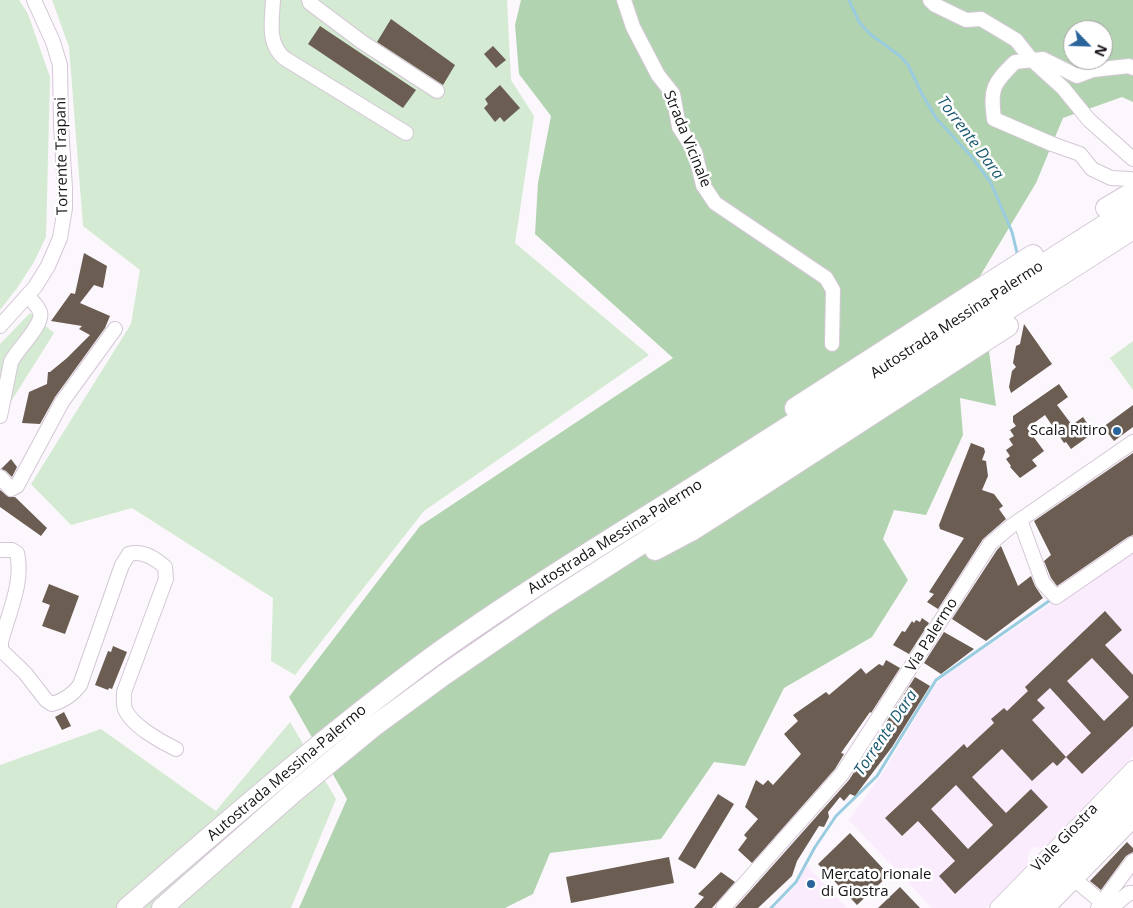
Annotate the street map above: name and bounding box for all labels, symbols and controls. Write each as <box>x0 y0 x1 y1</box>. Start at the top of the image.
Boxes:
north arrow <box>1063 20 1113 70</box>
text: N <box>1090 42 1112 60</box>
street label: Strada Vicinale <box>659 88 715 190</box>
water label: Torrente Dara <box>932 93 1008 183</box>
street label: Torrente Trapani <box>52 97 72 215</box>
street label: Autostrada Messina-Palermo <box>867 257 1047 383</box>
place label: Scala Ritiro <box>1030 422 1107 440</box>
marker: Scala Ritiro <box>1111 425 1123 437</box>
street label: Autostrada Messina-Palermo <box>524 476 706 598</box>
street label: Via Palermo <box>902 595 962 675</box>
water label: Torrente Dara <box>850 686 922 780</box>
street label: Autostrada Messina-Palermo <box>204 701 370 845</box>
street label: Viale Giostra <box>1028 800 1102 876</box>
place label: Mercato rionale di Giostra <box>821 866 932 901</box>
marker: Mercato rionale di Giostra <box>805 878 817 890</box>

